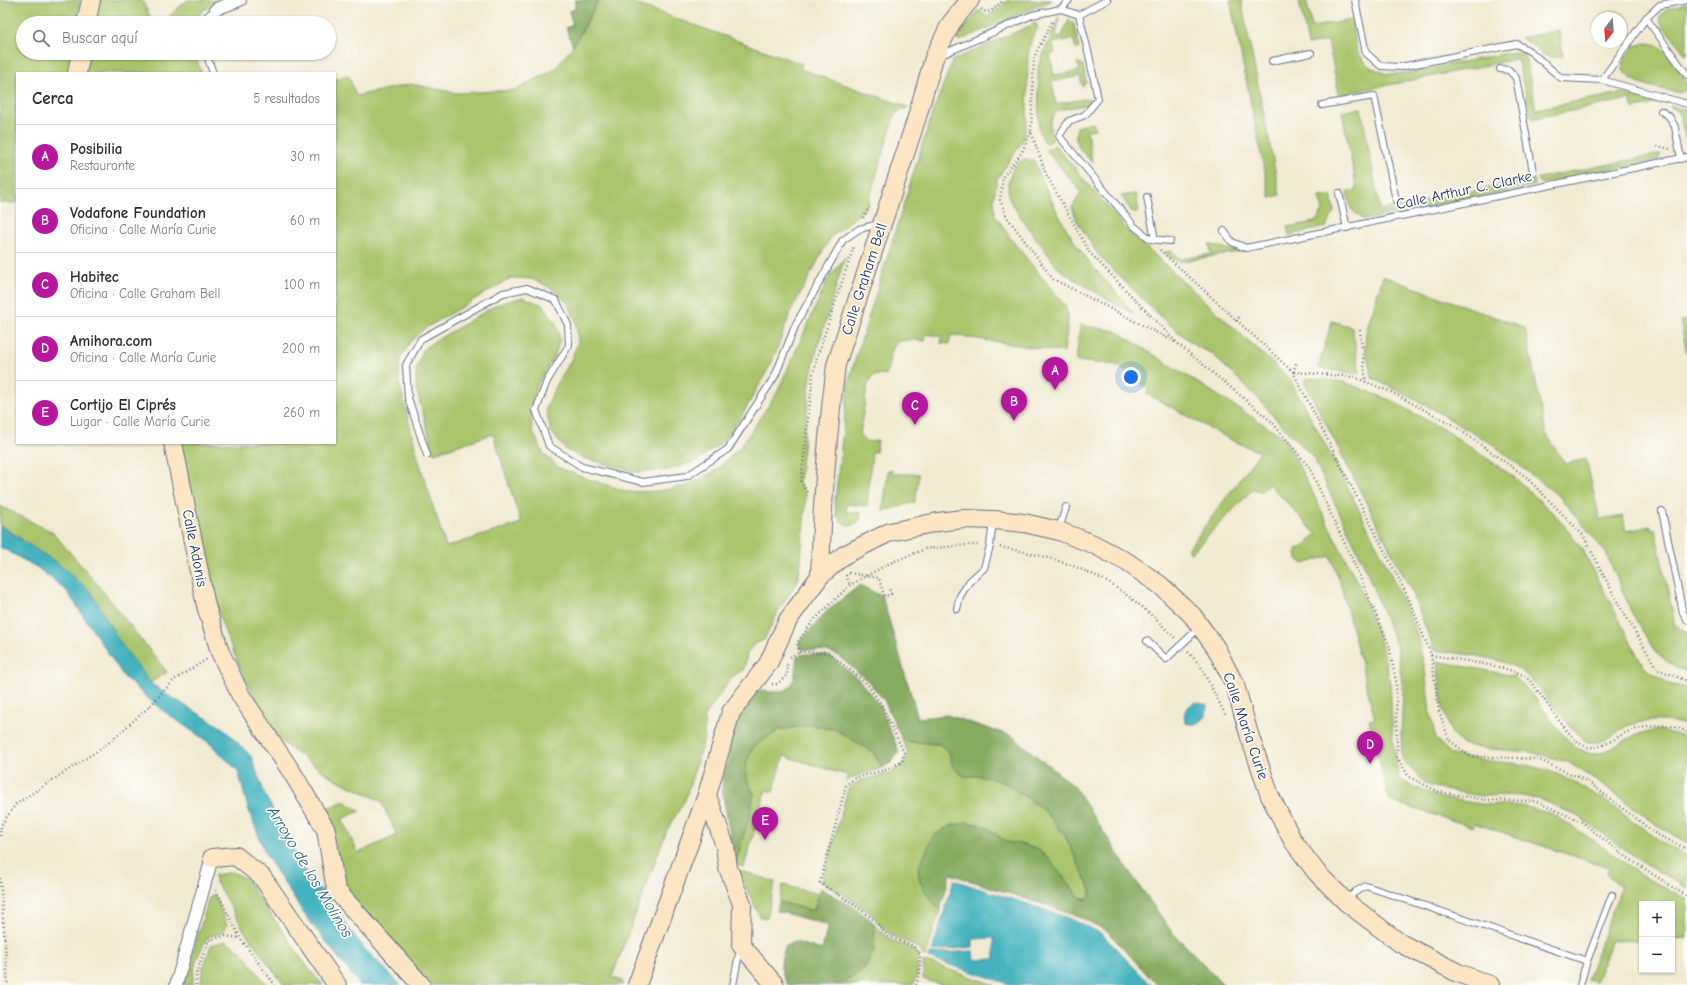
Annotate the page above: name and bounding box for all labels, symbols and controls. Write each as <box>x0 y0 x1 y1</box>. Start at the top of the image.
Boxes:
north arrow <box>1591 12 1627 48</box>
search box <box>16 16 336 60</box>
icon: search <box>30 27 52 49</box>
text: Buscar aquí <box>62 29 138 47</box>
text: Cerca <box>32 89 74 108</box>
text: 5 resultados <box>253 91 320 106</box>
text: Posibilia <box>70 140 122 158</box>
text: A <box>41 149 49 164</box>
text: 30 m <box>290 149 320 164</box>
text: Restaurante <box>70 158 135 173</box>
street label: Calle Arthur C. Clarke <box>1394 167 1534 213</box>
text: Vodafone Foundation <box>70 204 206 222</box>
text: B <box>41 213 49 228</box>
text: 60 m <box>290 213 320 228</box>
street label: Calle Graham Bell <box>837 221 891 337</box>
text: Oficina · Calle María Curie <box>70 222 216 237</box>
text: Habitec <box>70 268 119 286</box>
text: C <box>41 277 49 292</box>
text: 100 m <box>284 277 320 292</box>
text: Oficina · Calle Graham Bell <box>70 286 220 301</box>
text: Amihora.com <box>70 332 152 350</box>
text: D <box>41 341 49 356</box>
text: 200 m <box>282 341 320 356</box>
text: Oficina · Calle María Curie <box>70 350 216 365</box>
pin: A <box>1042 357 1068 390</box>
your location <box>1121 367 1141 387</box>
pin: B <box>1001 388 1027 421</box>
pin: C <box>902 392 928 425</box>
text: Cortijo El Ciprés <box>70 396 176 414</box>
text: E <box>41 405 49 420</box>
text: 260 m <box>283 405 320 420</box>
text: Lugar · Calle María Curie <box>70 414 210 429</box>
street label: Calle Adonis <box>179 508 211 588</box>
street label: Calle María Curie <box>1219 670 1273 782</box>
pin: D <box>1357 731 1383 764</box>
water label: Arroyo de los Molinos <box>263 802 356 941</box>
pin: E <box>752 807 778 840</box>
map controls <box>1639 901 1675 973</box>
button: + <box>1639 901 1675 937</box>
button: − <box>1639 937 1675 973</box>

